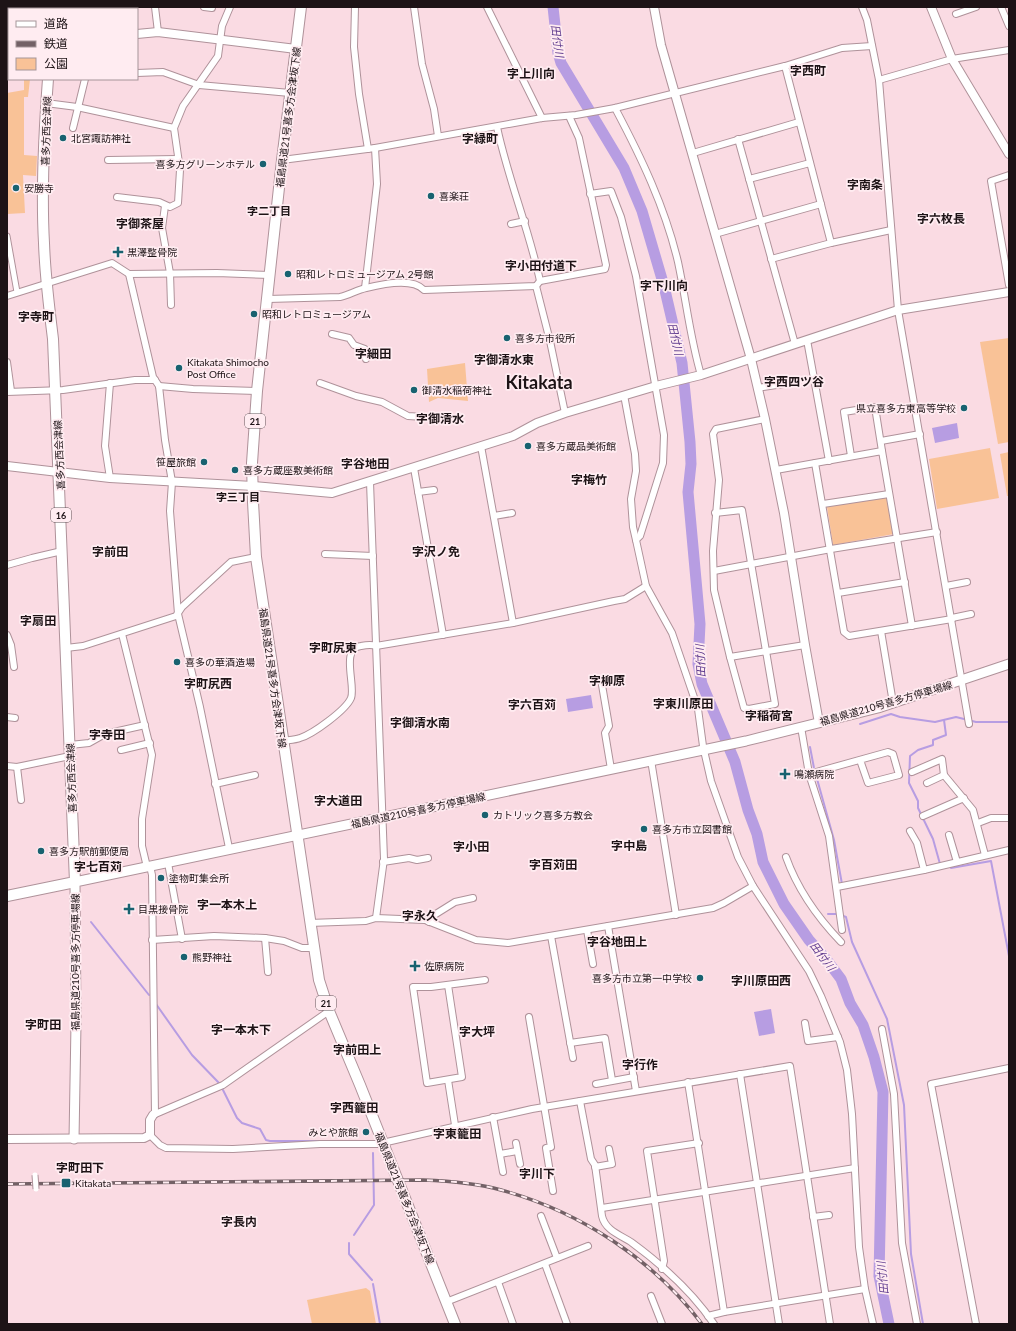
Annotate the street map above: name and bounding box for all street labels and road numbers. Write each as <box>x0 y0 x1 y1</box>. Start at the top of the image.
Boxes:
street label: 福島県道21号喜多方会津坂下線 <box>273 46 303 188</box>
street label: 喜多方西会津線 <box>39 96 53 166</box>
road number: 21 <box>245 414 265 428</box>
street label: 喜多方西会津線 <box>51 420 67 490</box>
road number: 16 <box>51 508 71 522</box>
street label: 福島県道21号喜多方会津坂下線 <box>257 607 289 749</box>
street label: 福島県道210号喜多方停車場線 <box>818 678 954 728</box>
street label: 喜多方西会津線 <box>64 743 78 813</box>
street label: 福島県道210号喜多方停車場線 <box>350 790 486 830</box>
street label: 福島県道210号喜多方停車場線 <box>69 893 81 1031</box>
road number: 21 <box>316 996 336 1010</box>
street label: 福島県道21号喜多方会津坂下線 <box>373 1130 437 1266</box>

